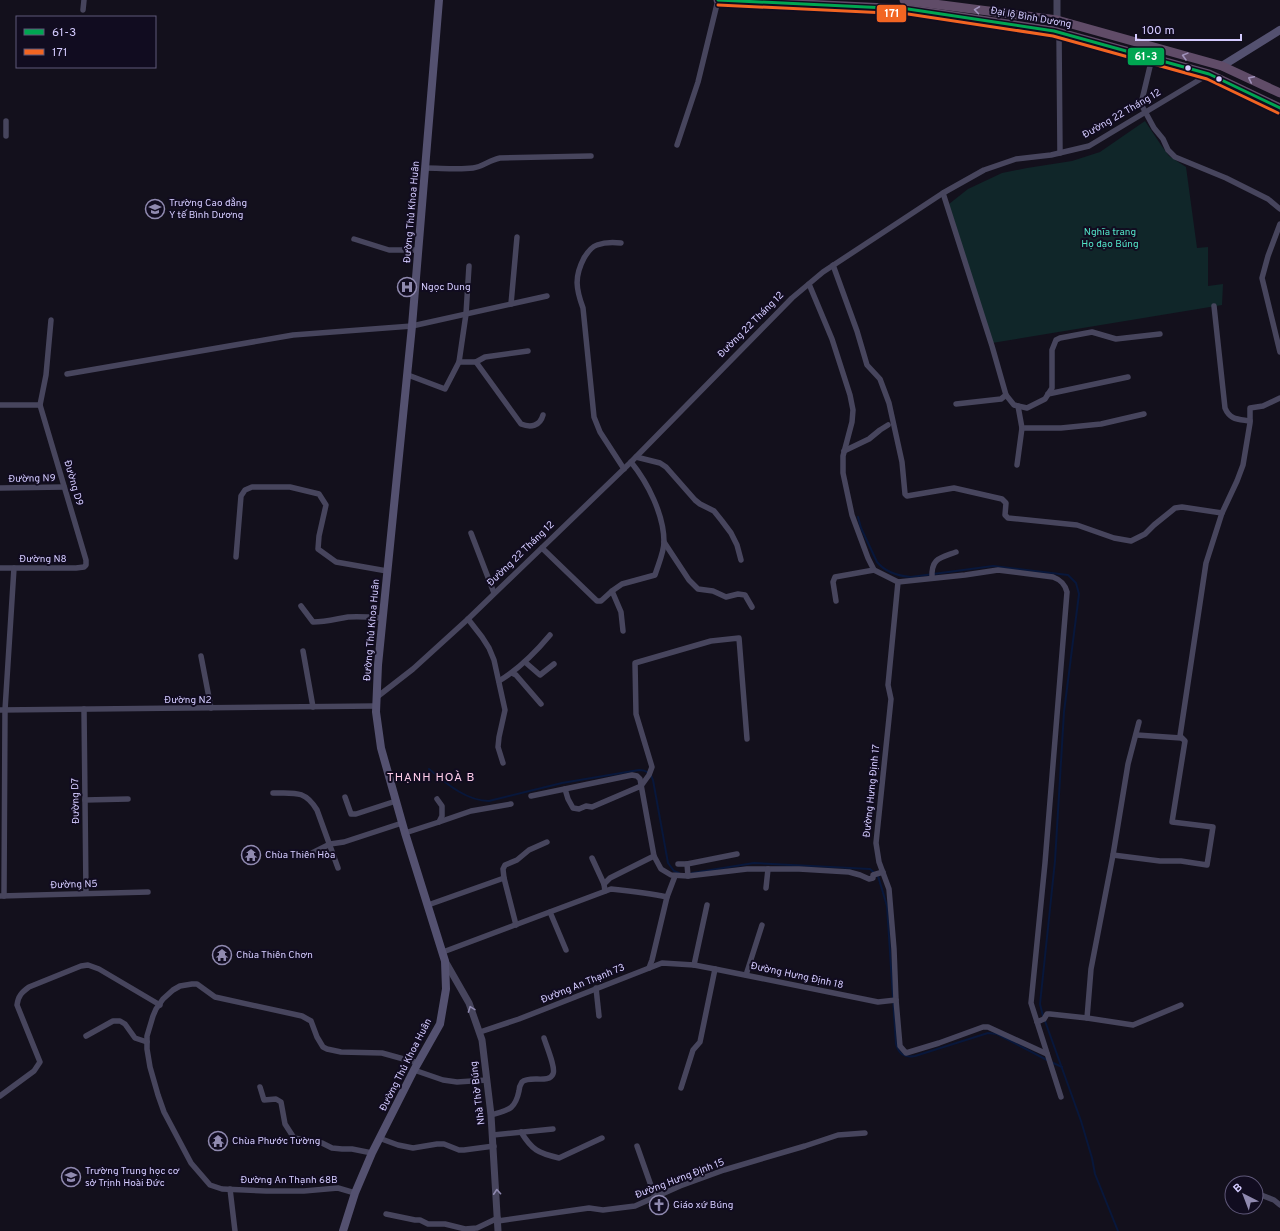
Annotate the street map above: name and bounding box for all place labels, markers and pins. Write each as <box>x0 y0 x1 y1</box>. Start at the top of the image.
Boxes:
unlabelled marker <box>1183 63 1193 73</box>
unlabelled marker <box>1214 74 1224 84</box>
place label: Trường Cao đẳng Y tế Bình Dương <box>169 197 247 222</box>
school or university icon: Trường Cao đẳng Y tế Bình Dương <box>144 198 166 220</box>
hospital icon: Ngọc Dung <box>396 276 418 298</box>
place label: Ngọc Dung <box>421 281 471 294</box>
temple icon: Chùa Thiên Hòa <box>240 844 262 866</box>
place label: Chùa Thiên Hòa <box>265 849 335 862</box>
temple icon: Chùa Thiên Chơn <box>211 944 233 966</box>
place label: Chùa Thiên Chơn <box>236 949 313 962</box>
temple icon: Chùa Phước Tường <box>207 1130 229 1152</box>
place label: Chùa Phước Tường <box>232 1135 320 1148</box>
place label: Trường Trung học cơ sở Trịnh Hoài Đức <box>85 1165 180 1190</box>
school or university icon: Trường Trung học cơ sở Trịnh Hoài Đức <box>60 1166 82 1188</box>
church icon: Giáo xứ Búng <box>648 1194 670 1216</box>
place label: Giáo xứ Búng <box>673 1199 733 1212</box>

